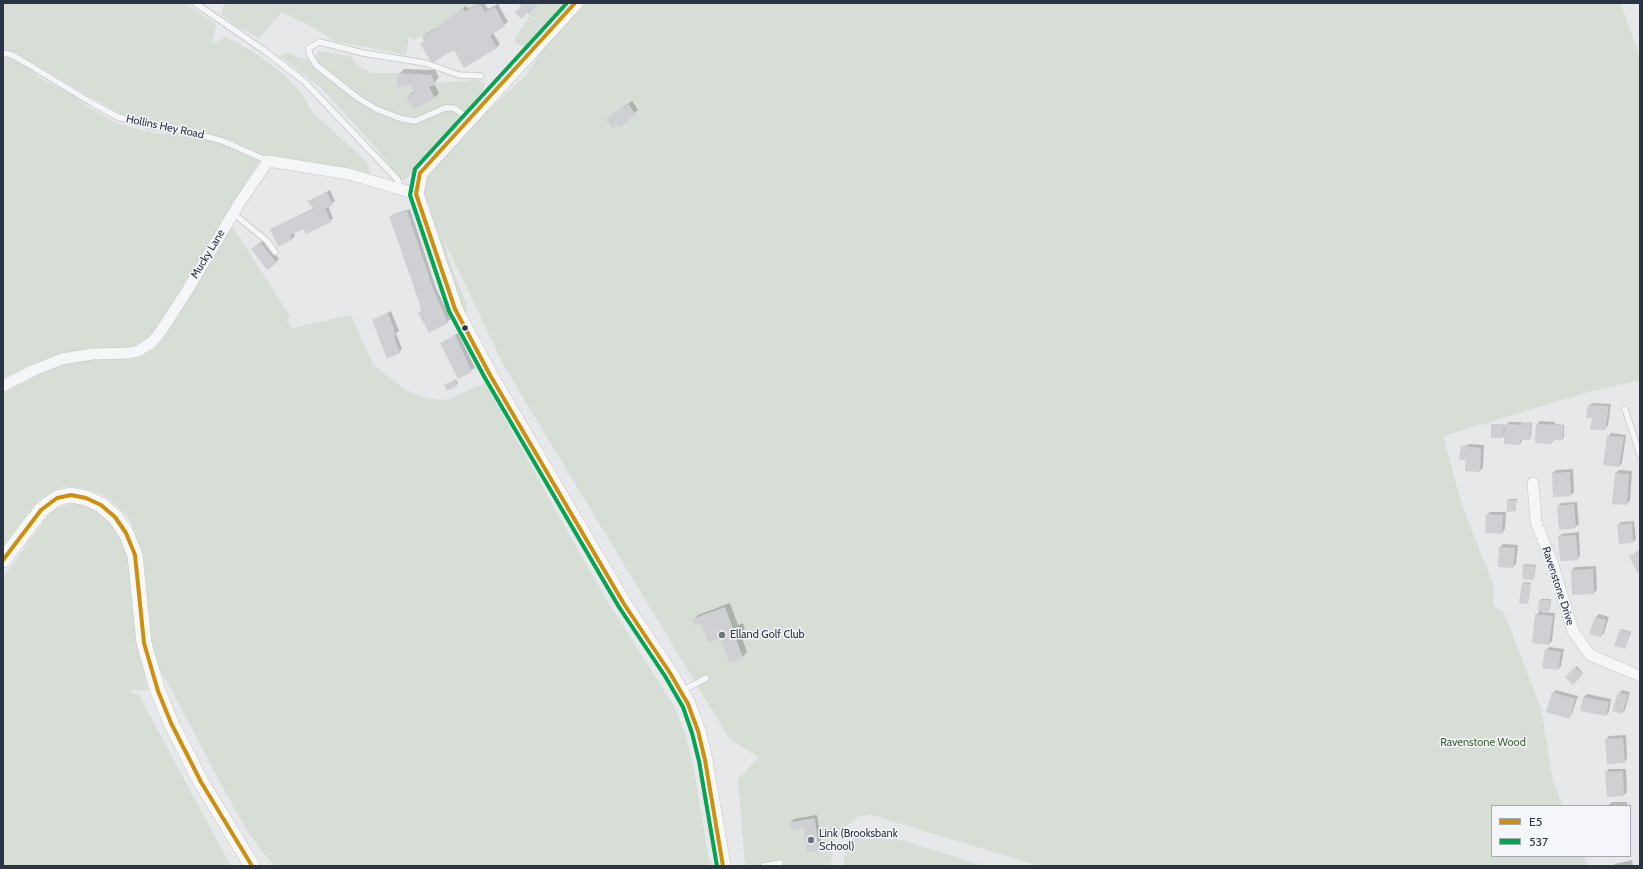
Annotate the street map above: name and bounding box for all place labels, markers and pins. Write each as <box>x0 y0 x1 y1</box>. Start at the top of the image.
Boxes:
unlabelled marker <box>460 323 470 333</box>
place label: Elland Golf Club <box>730 628 805 642</box>
marker: Elland Golf Club <box>717 630 727 640</box>
place label: Link (Brooksbank School) <box>819 827 898 853</box>
marker: Link (Brooksbank School) <box>806 835 816 845</box>

